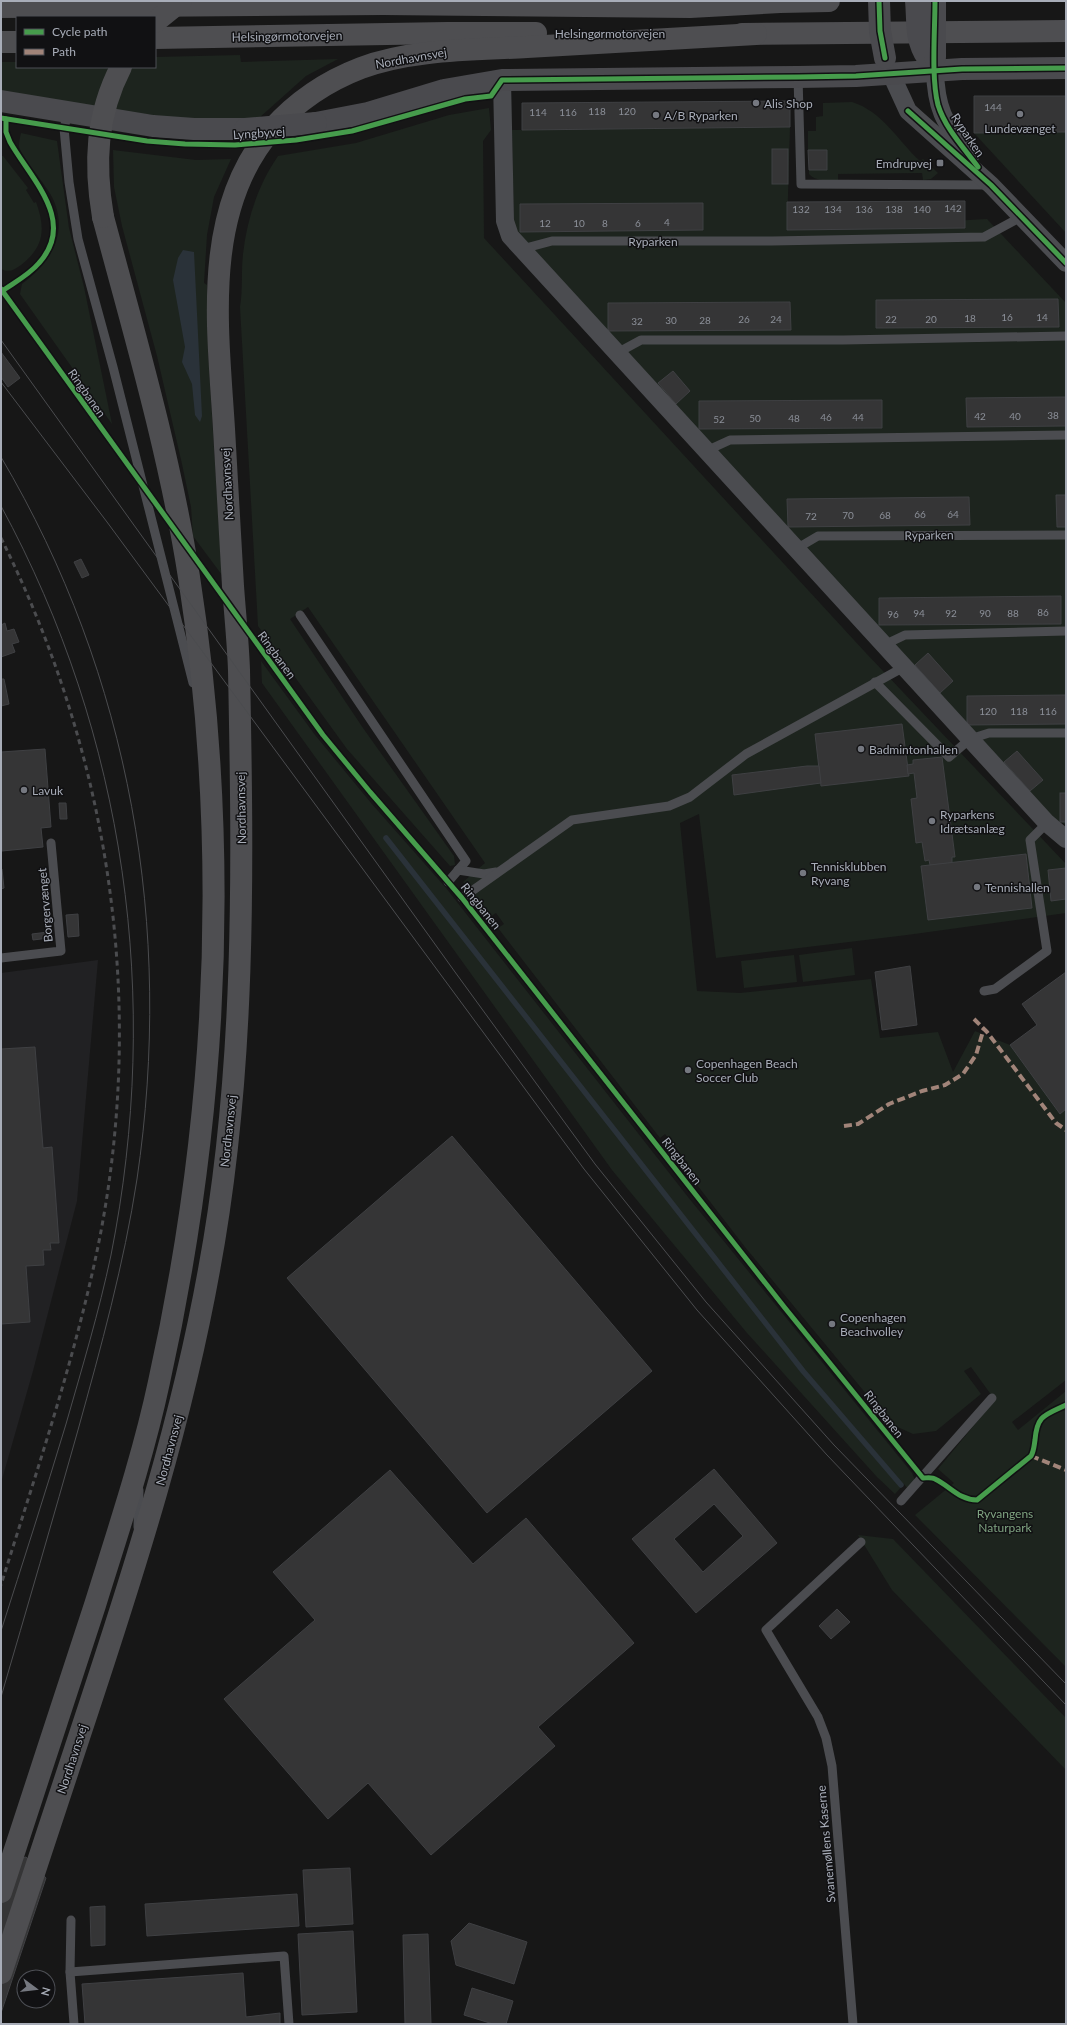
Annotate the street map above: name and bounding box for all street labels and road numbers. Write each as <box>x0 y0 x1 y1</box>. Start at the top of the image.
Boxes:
street label: Helsingørmotorvejen <box>555 26 665 41</box>
street label: Helsingørmotorvejen <box>232 28 342 44</box>
street label: Nordhavnsvej <box>374 44 448 72</box>
street label: Ryparken <box>948 110 988 160</box>
street label: Lyngbyvej <box>232 124 286 142</box>
street label: Ryparken <box>628 234 678 249</box>
street label: Ringbanen <box>65 366 109 420</box>
street label: Nordhavnsvej <box>218 447 236 521</box>
street label: Ryparken <box>904 527 954 543</box>
street label: Ringbanen <box>255 628 299 682</box>
street label: Nordhavnsvej <box>233 772 249 844</box>
street label: Borgervænget <box>34 866 56 943</box>
street label: Ringbanen <box>458 880 504 932</box>
street label: Nordhavnsvej <box>217 1094 239 1168</box>
street label: Ringbanen <box>659 1134 705 1188</box>
street label: Ringbanen <box>861 1387 907 1441</box>
street label: Nordhavnsvej <box>152 1413 186 1487</box>
street label: Nordhavnsvej <box>54 1722 90 1796</box>
street label: Svanemøllens Kaserne <box>813 1785 839 1903</box>

